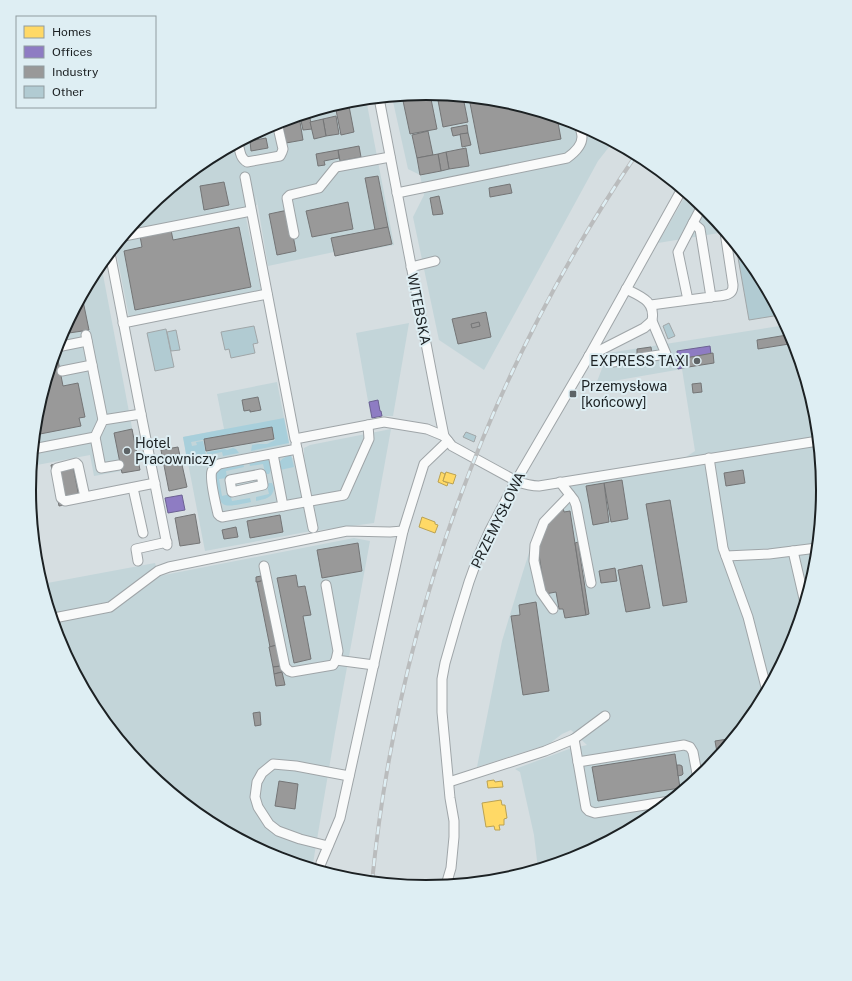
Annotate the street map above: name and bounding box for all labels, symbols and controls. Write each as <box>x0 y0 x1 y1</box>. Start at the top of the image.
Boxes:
legend <box>16 16 156 108</box>
text: Homes <box>52 25 91 39</box>
text: Offices <box>52 45 92 59</box>
text: Industry <box>52 65 99 79</box>
text: Other <box>52 85 84 99</box>
street label: WITEBSKA <box>404 272 434 346</box>
place label: EXPRESS TAXI <box>590 353 689 369</box>
marker: EXPRESS TAXI <box>692 356 702 366</box>
place label: Przemysłowa [końcowy] <box>581 378 667 410</box>
marker: Przemysłowa [końcowy] <box>568 389 578 399</box>
place label: Hotel Pracowniczy <box>135 435 217 467</box>
marker: Hotel Pracowniczy <box>122 446 132 456</box>
street label: PRZEMYSŁOWA <box>468 469 528 571</box>

